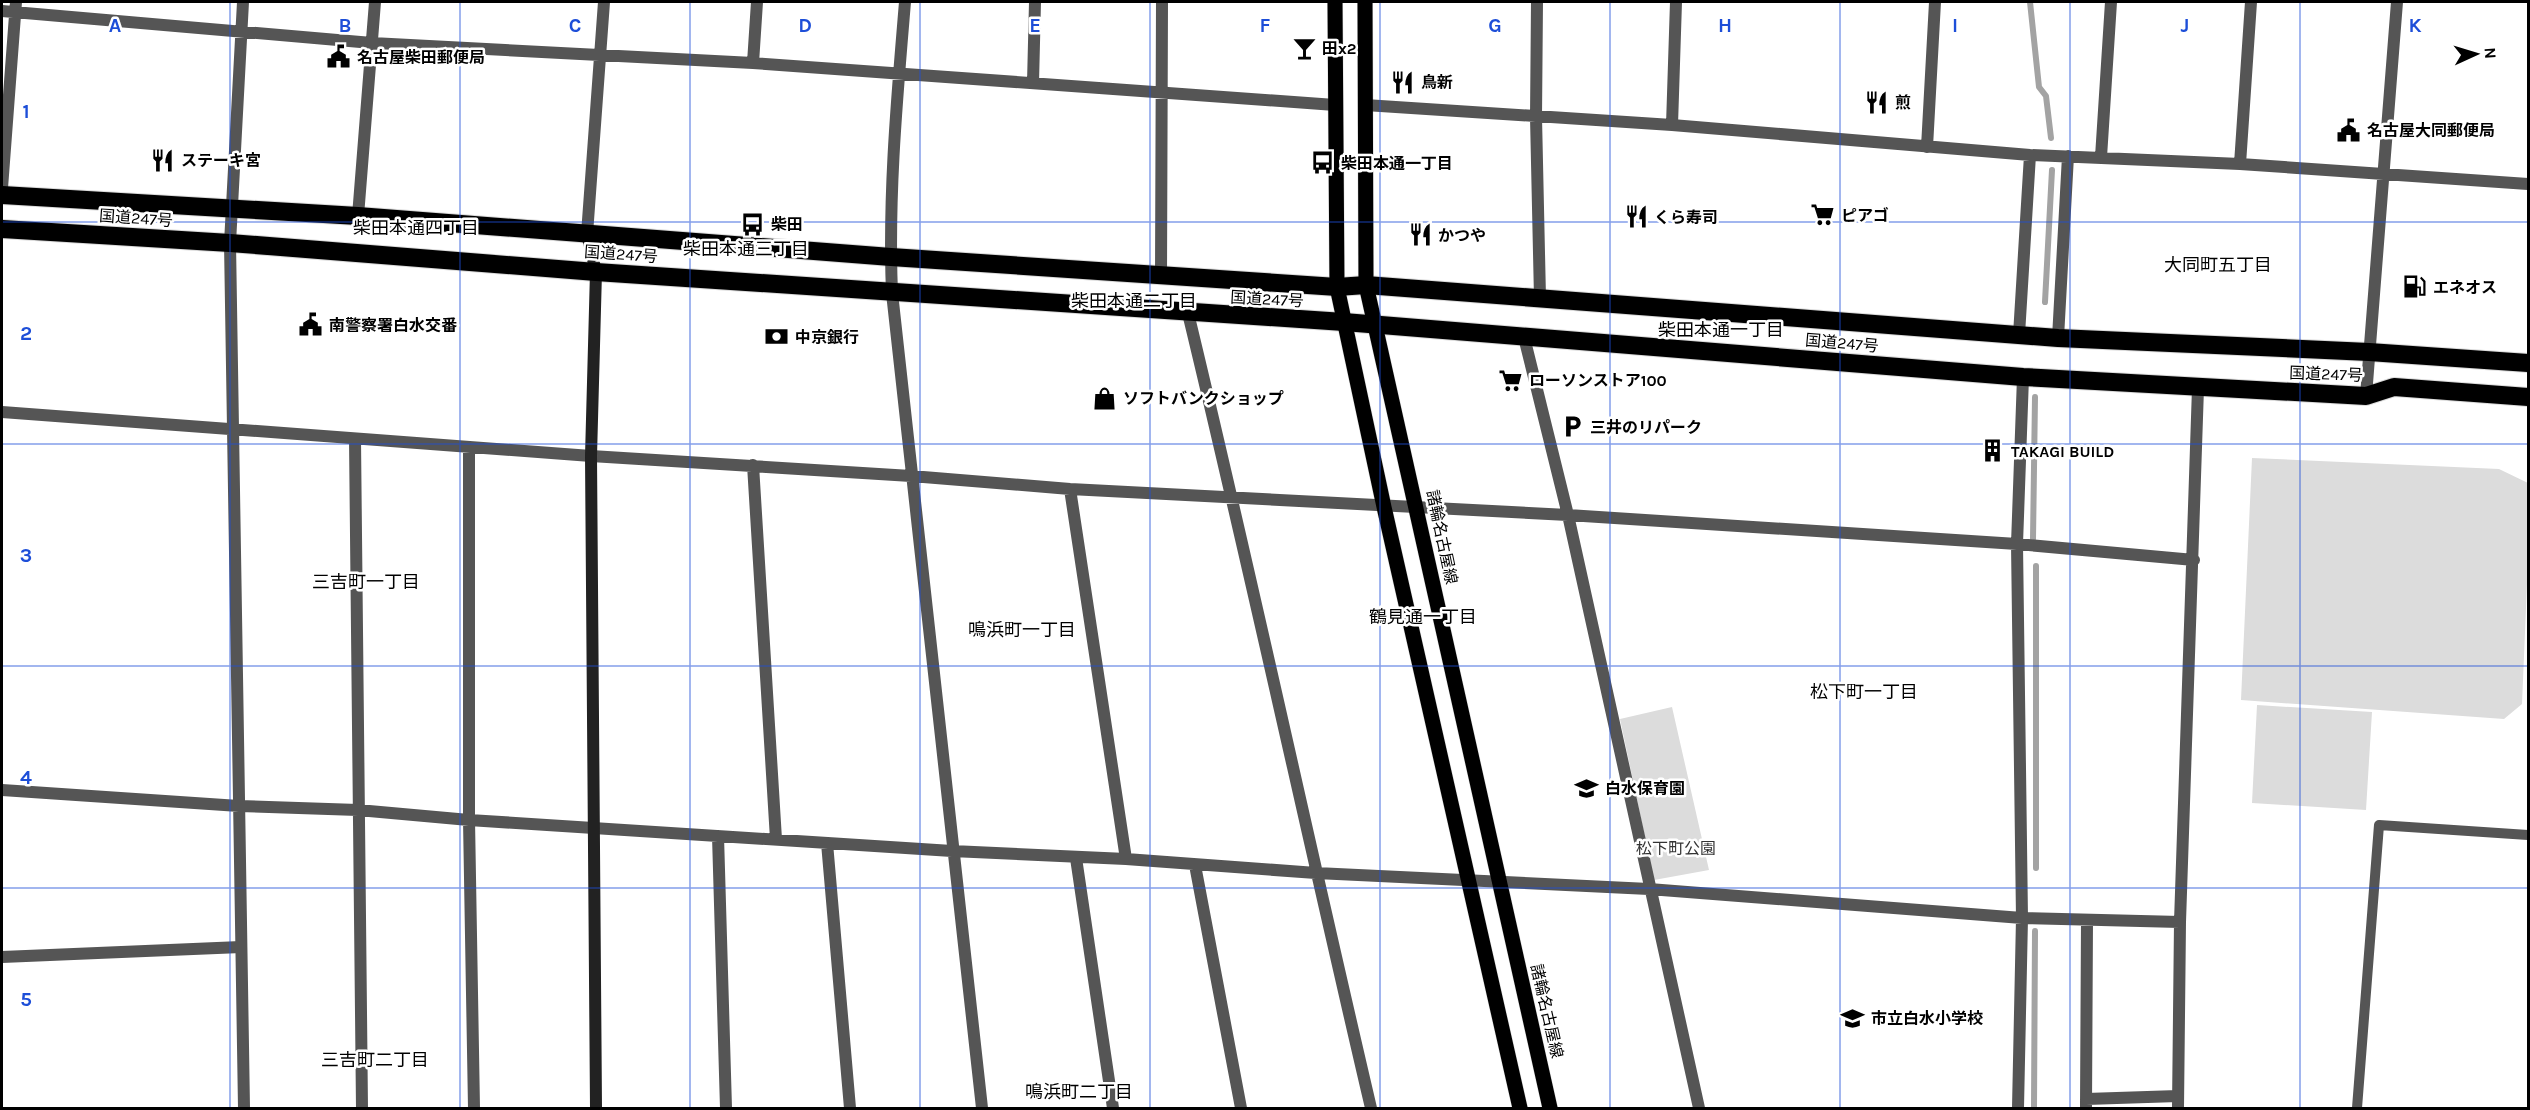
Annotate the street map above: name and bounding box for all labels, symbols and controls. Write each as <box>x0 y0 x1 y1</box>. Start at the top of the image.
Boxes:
text: A <box>109 14 122 37</box>
text: B <box>339 14 351 37</box>
text: C <box>569 14 581 37</box>
text: D <box>798 14 812 37</box>
text: E <box>1029 14 1041 37</box>
text: F <box>1260 14 1271 37</box>
text: G <box>1488 14 1502 37</box>
text: H <box>1718 14 1732 37</box>
text: I <box>1952 14 1958 37</box>
text: J <box>2181 14 2189 37</box>
text: K <box>2408 14 2422 37</box>
north arrow <box>2446 24 2506 84</box>
bar icon: 田x2 <box>1291 35 1317 61</box>
place label: 田x2 <box>1322 39 1357 58</box>
public building icon: 名古屋柴田郵便局 <box>326 44 352 70</box>
text: N <box>2481 47 2500 59</box>
place label: 名古屋柴田郵便局 <box>357 48 485 67</box>
restaurant icon: 鳥新 <box>1390 69 1416 95</box>
place label: 鳥新 <box>1421 73 1453 92</box>
restaurant icon: 煎 <box>1864 89 1890 115</box>
place label: 煎 <box>1895 93 1911 112</box>
text: 1 <box>22 100 30 123</box>
public building icon: 名古屋大同郵便局 <box>2336 117 2362 143</box>
place label: 名古屋大同郵便局 <box>2367 121 2495 140</box>
restaurant icon: ステーキ宮 <box>150 147 176 173</box>
bus stop icon: 柴田本通一丁目 <box>1310 150 1336 176</box>
place label: ステーキ宮 <box>181 151 261 170</box>
place label: 柴田本通一丁目 <box>1341 154 1453 173</box>
supermarket icon: ピアゴ <box>1810 202 1836 228</box>
restaurant icon: くら寿司 <box>1623 204 1649 230</box>
street label: 国道247号 <box>99 206 173 230</box>
place label: ピアゴ <box>1841 206 1889 225</box>
place label: くら寿司 <box>1654 208 1718 227</box>
bus stop icon: 柴田 <box>740 211 766 237</box>
place label: 柴田 <box>771 215 803 234</box>
district label: 柴田本通四丁目 <box>353 217 479 239</box>
restaurant icon: かつや <box>1407 222 1433 248</box>
place label: かつや <box>1438 226 1486 245</box>
district label: 柴田本通三丁目 <box>683 238 809 260</box>
street label: 国道247号 <box>584 242 658 266</box>
district label: 大同町五丁目 <box>2164 254 2272 276</box>
fuel station icon: エネオス <box>2402 274 2428 300</box>
place label: エネオス <box>2433 278 2497 297</box>
street label: 国道247号 <box>1230 288 1304 310</box>
district label: 柴田本通二丁目 <box>1071 290 1197 312</box>
public building icon: 南警察署白水交番 <box>298 312 324 338</box>
place label: 南警察署白水交番 <box>329 316 457 335</box>
district label: 柴田本通一丁目 <box>1658 319 1784 341</box>
text: 2 <box>20 322 32 345</box>
bank icon: 中京銀行 <box>764 324 790 350</box>
place label: 中京銀行 <box>795 328 859 347</box>
street label: 国道247号 <box>1804 330 1880 356</box>
street label: 国道247号 <box>2289 363 2363 385</box>
supermarket icon: ローソンストア100 <box>1498 367 1524 393</box>
place label: ローソンストア100 <box>1529 371 1667 390</box>
shop icon: ソフトバンクショップ <box>1092 385 1118 411</box>
place label: ソフトバンクショップ <box>1123 389 1284 408</box>
parking icon: 三井のリパーク <box>1559 414 1585 440</box>
place label: 三井のリパーク <box>1590 418 1702 437</box>
building icon: TAKAGI BUILD <box>1980 438 2006 464</box>
place label: TAKAGI BUILD <box>2011 442 2114 461</box>
street label: 諸輪名古屋線 <box>1423 488 1461 586</box>
text: 3 <box>20 544 32 567</box>
district label: 三吉町一丁目 <box>312 571 420 593</box>
district label: 鶴見通一丁目 <box>1369 606 1477 628</box>
district label: 鳴浜町一丁目 <box>968 619 1076 641</box>
district label: 松下町一丁目 <box>1810 681 1918 703</box>
text: 4 <box>20 766 32 789</box>
school or university icon: 白水保育園 <box>1574 775 1600 801</box>
place label: 白水保育園 <box>1605 779 1685 798</box>
park label: 松下町公園 <box>1636 839 1716 858</box>
street label: 諸輪名古屋線 <box>1527 962 1567 1060</box>
text: 5 <box>20 988 32 1011</box>
school or university icon: 市立白水小学校 <box>1840 1005 1866 1031</box>
place label: 市立白水小学校 <box>1871 1009 1983 1028</box>
district label: 三吉町二丁目 <box>321 1049 429 1071</box>
district label: 鳴浜町二丁目 <box>1025 1081 1133 1103</box>

